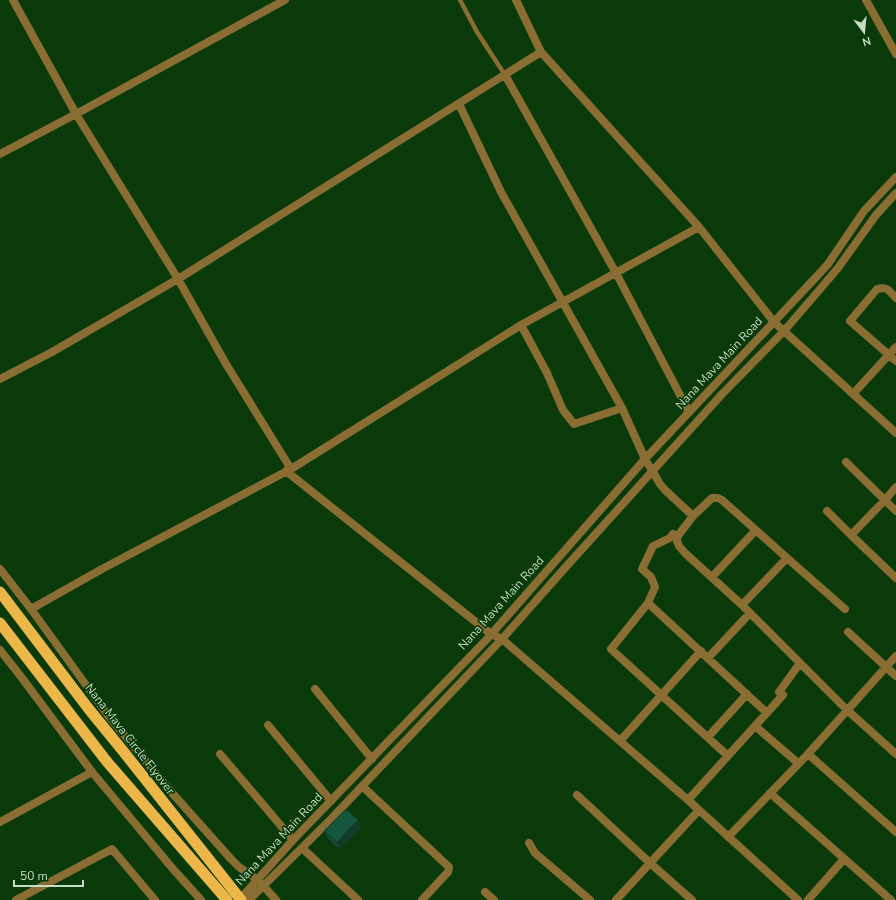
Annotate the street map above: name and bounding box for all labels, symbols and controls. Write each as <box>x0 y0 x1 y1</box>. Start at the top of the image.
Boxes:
north arrow <box>844 12 884 52</box>
text: N <box>861 33 873 49</box>
street label: Nana Mava Main Road <box>672 313 766 413</box>
street label: Nana Mava Main Road <box>455 553 547 653</box>
street label: Nana Mava Circle Flyover <box>82 680 179 798</box>
street label: Nana Mava Main Road <box>232 789 326 889</box>
scale bar <box>14 862 83 888</box>
text: 50 m <box>20 868 48 884</box>

